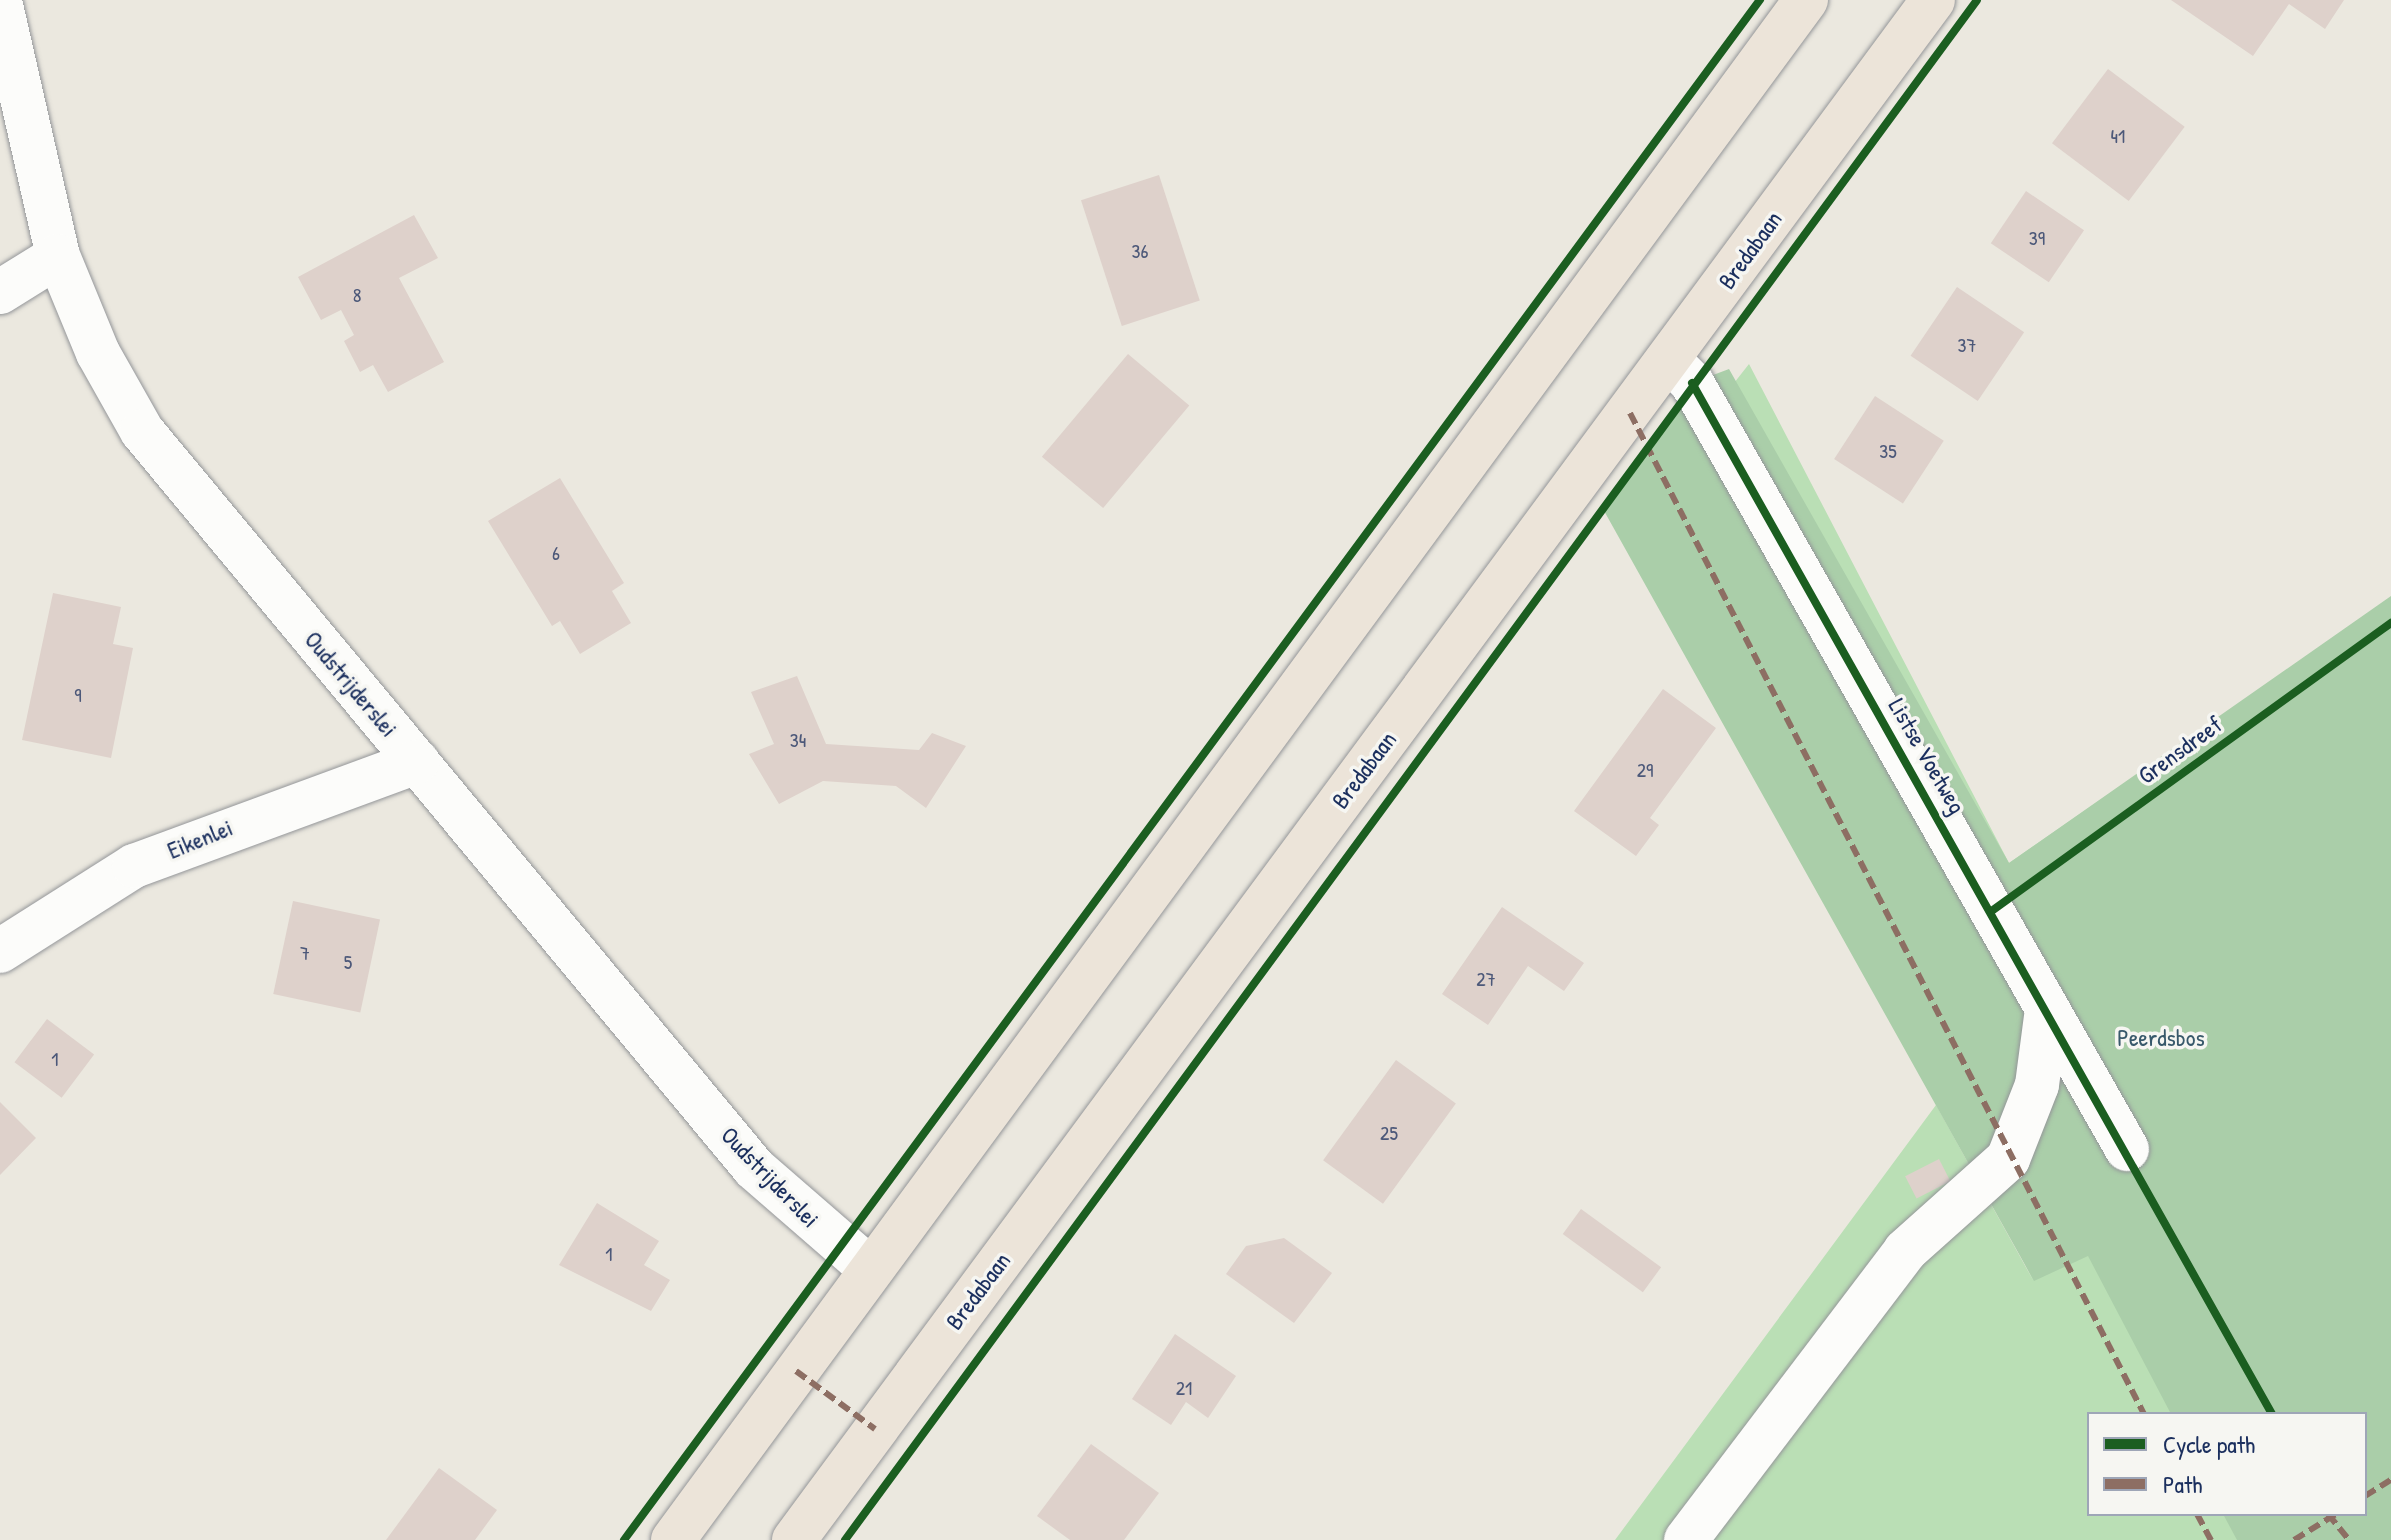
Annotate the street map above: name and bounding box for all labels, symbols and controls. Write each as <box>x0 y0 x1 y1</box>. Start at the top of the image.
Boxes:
house number: 41 <box>2111 123 2125 147</box>
street label: Bredabaan <box>1712 205 1788 295</box>
house number: 39 <box>2029 225 2045 249</box>
house number: 36 <box>1132 238 1148 262</box>
house number: 8 <box>353 282 361 306</box>
house number: 37 <box>1958 332 1976 356</box>
house number: 35 <box>1879 438 1897 462</box>
house number: 6 <box>552 540 560 564</box>
street label: Oudstrijderslei <box>299 625 403 743</box>
house number: 9 <box>74 682 82 706</box>
street label: Listse Voetweg <box>1882 693 1972 819</box>
street label: Grensdreef <box>2132 710 2228 790</box>
street label: Bredabaan <box>1326 726 1402 814</box>
house number: 34 <box>790 727 806 751</box>
house number: 29 <box>1637 757 1653 781</box>
street label: Eikenlei <box>163 813 237 865</box>
house number: 7 <box>300 940 310 964</box>
house number: 5 <box>344 949 352 973</box>
house number: 27 <box>1476 966 1496 990</box>
park label: Peerdsbos <box>2117 1024 2205 1052</box>
house number: 1 <box>51 1046 59 1070</box>
house number: 25 <box>1380 1120 1398 1144</box>
street label: Oudstrijderslei <box>715 1121 825 1233</box>
house number: 1 <box>605 1241 613 1265</box>
street label: Bredabaan <box>940 1247 1016 1335</box>
house number: 21 <box>1176 1375 1192 1399</box>
legend <box>2087 1412 2367 1516</box>
text: Cycle path <box>2163 1428 2255 1460</box>
text: Path <box>2163 1468 2202 1500</box>

